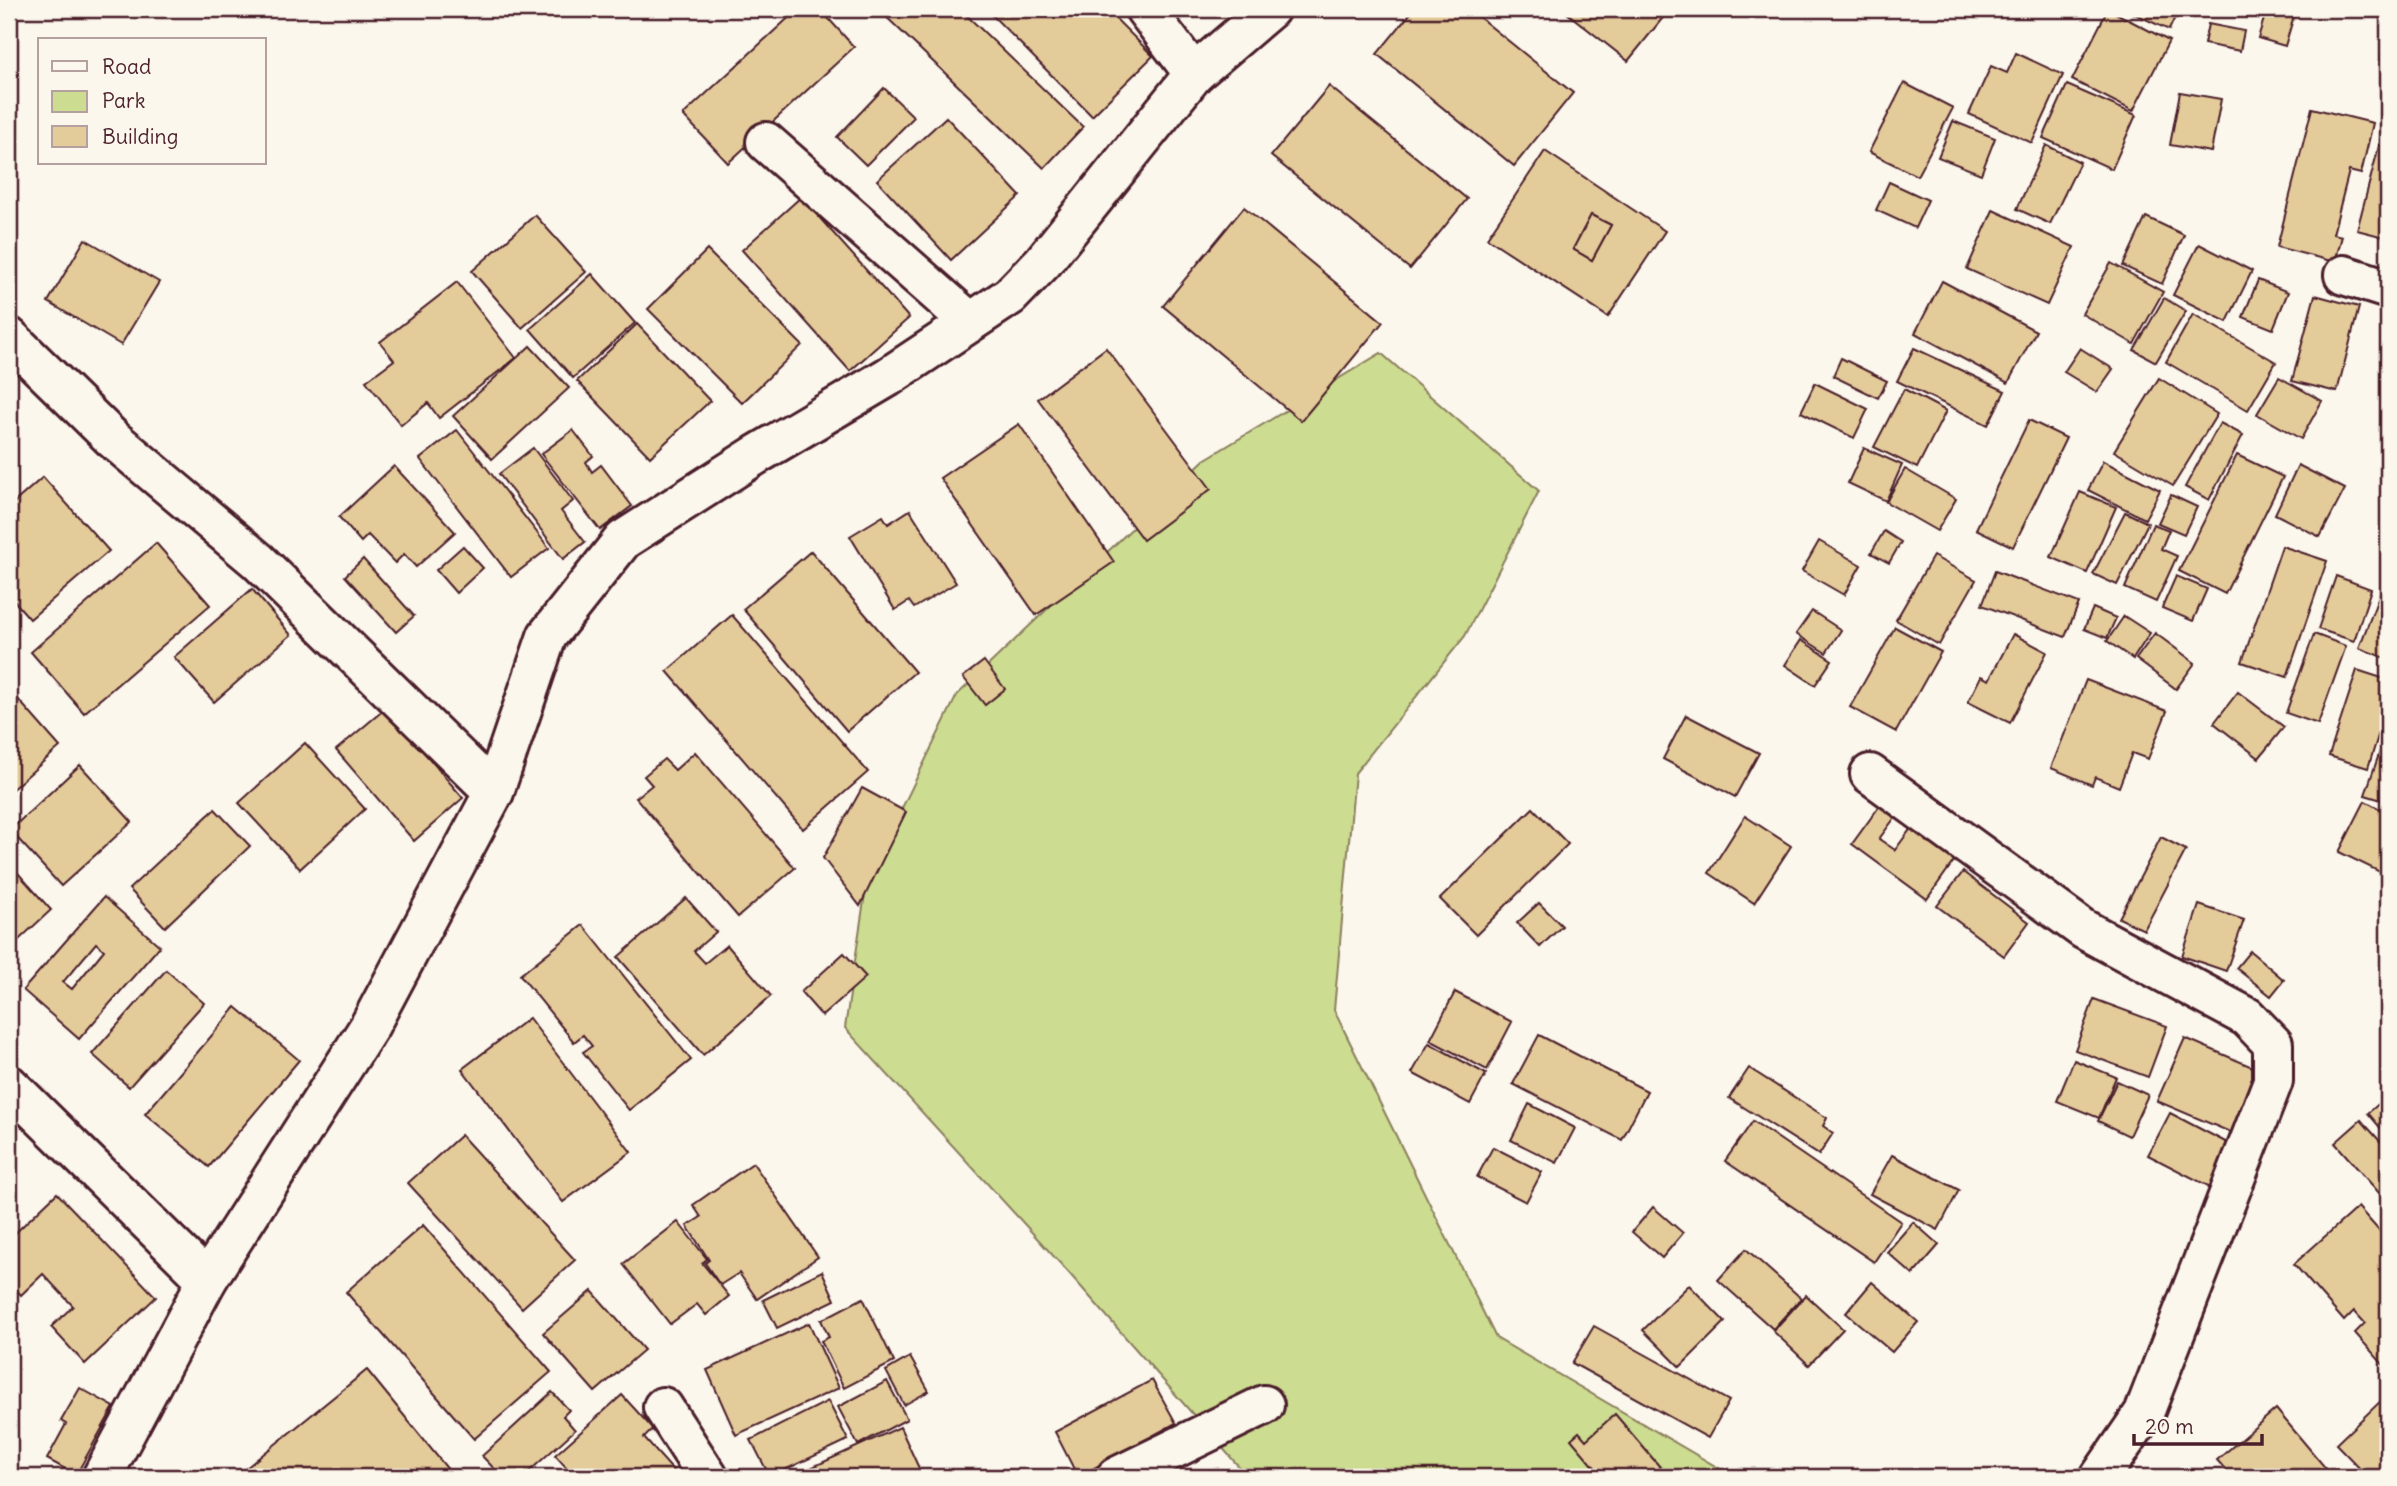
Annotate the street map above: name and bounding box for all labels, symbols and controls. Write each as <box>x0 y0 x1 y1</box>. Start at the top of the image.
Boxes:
legend <box>38 38 266 164</box>
text: Road <box>102 53 151 80</box>
text: Park <box>102 87 145 114</box>
text: Building <box>102 123 178 150</box>
scale bar <box>2134 1402 2262 1446</box>
text: 20 m <box>2145 1413 2194 1440</box>

